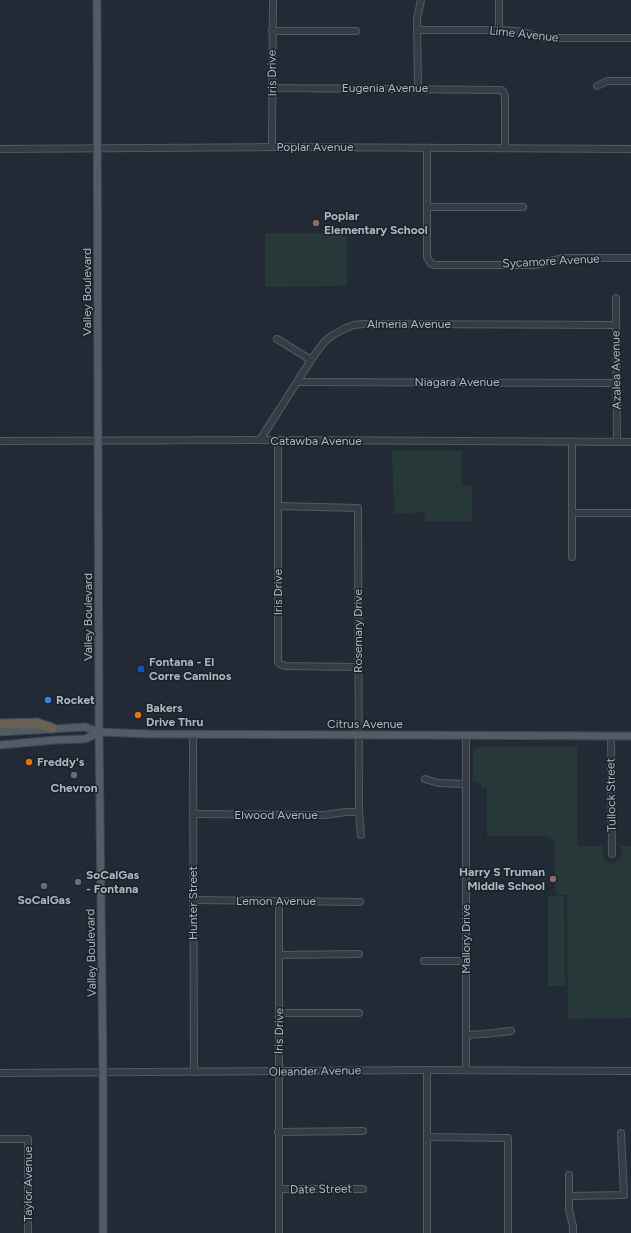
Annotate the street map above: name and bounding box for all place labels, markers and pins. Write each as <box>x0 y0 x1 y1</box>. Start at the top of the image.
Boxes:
place label: Poplar Elementary School <box>324 209 428 237</box>
marker: Poplar Elementary School <box>311 218 321 228</box>
place label: Fontana - El Corre Caminos <box>149 655 232 683</box>
marker: Fontana - El Corre Caminos <box>136 664 146 674</box>
place label: Rocket <box>56 693 95 707</box>
marker: Rocket <box>43 695 53 705</box>
place label: Bakers Drive Thru <box>146 701 203 729</box>
marker: Bakers Drive Thru <box>133 710 143 720</box>
place label: Freddy's <box>37 755 85 769</box>
marker: Freddy's <box>24 757 34 767</box>
marker: Chevron <box>69 770 79 780</box>
place label: Chevron <box>51 781 98 795</box>
place label: Harry S Truman Middle School <box>459 865 545 893</box>
place label: SoCalGas - Fontana <box>86 868 140 896</box>
marker: Harry S Truman Middle School <box>548 874 558 884</box>
marker: SoCalGas - Fontana <box>73 877 83 887</box>
marker: SoCalGas <box>39 881 49 891</box>
place label: SoCalGas <box>17 893 71 907</box>

